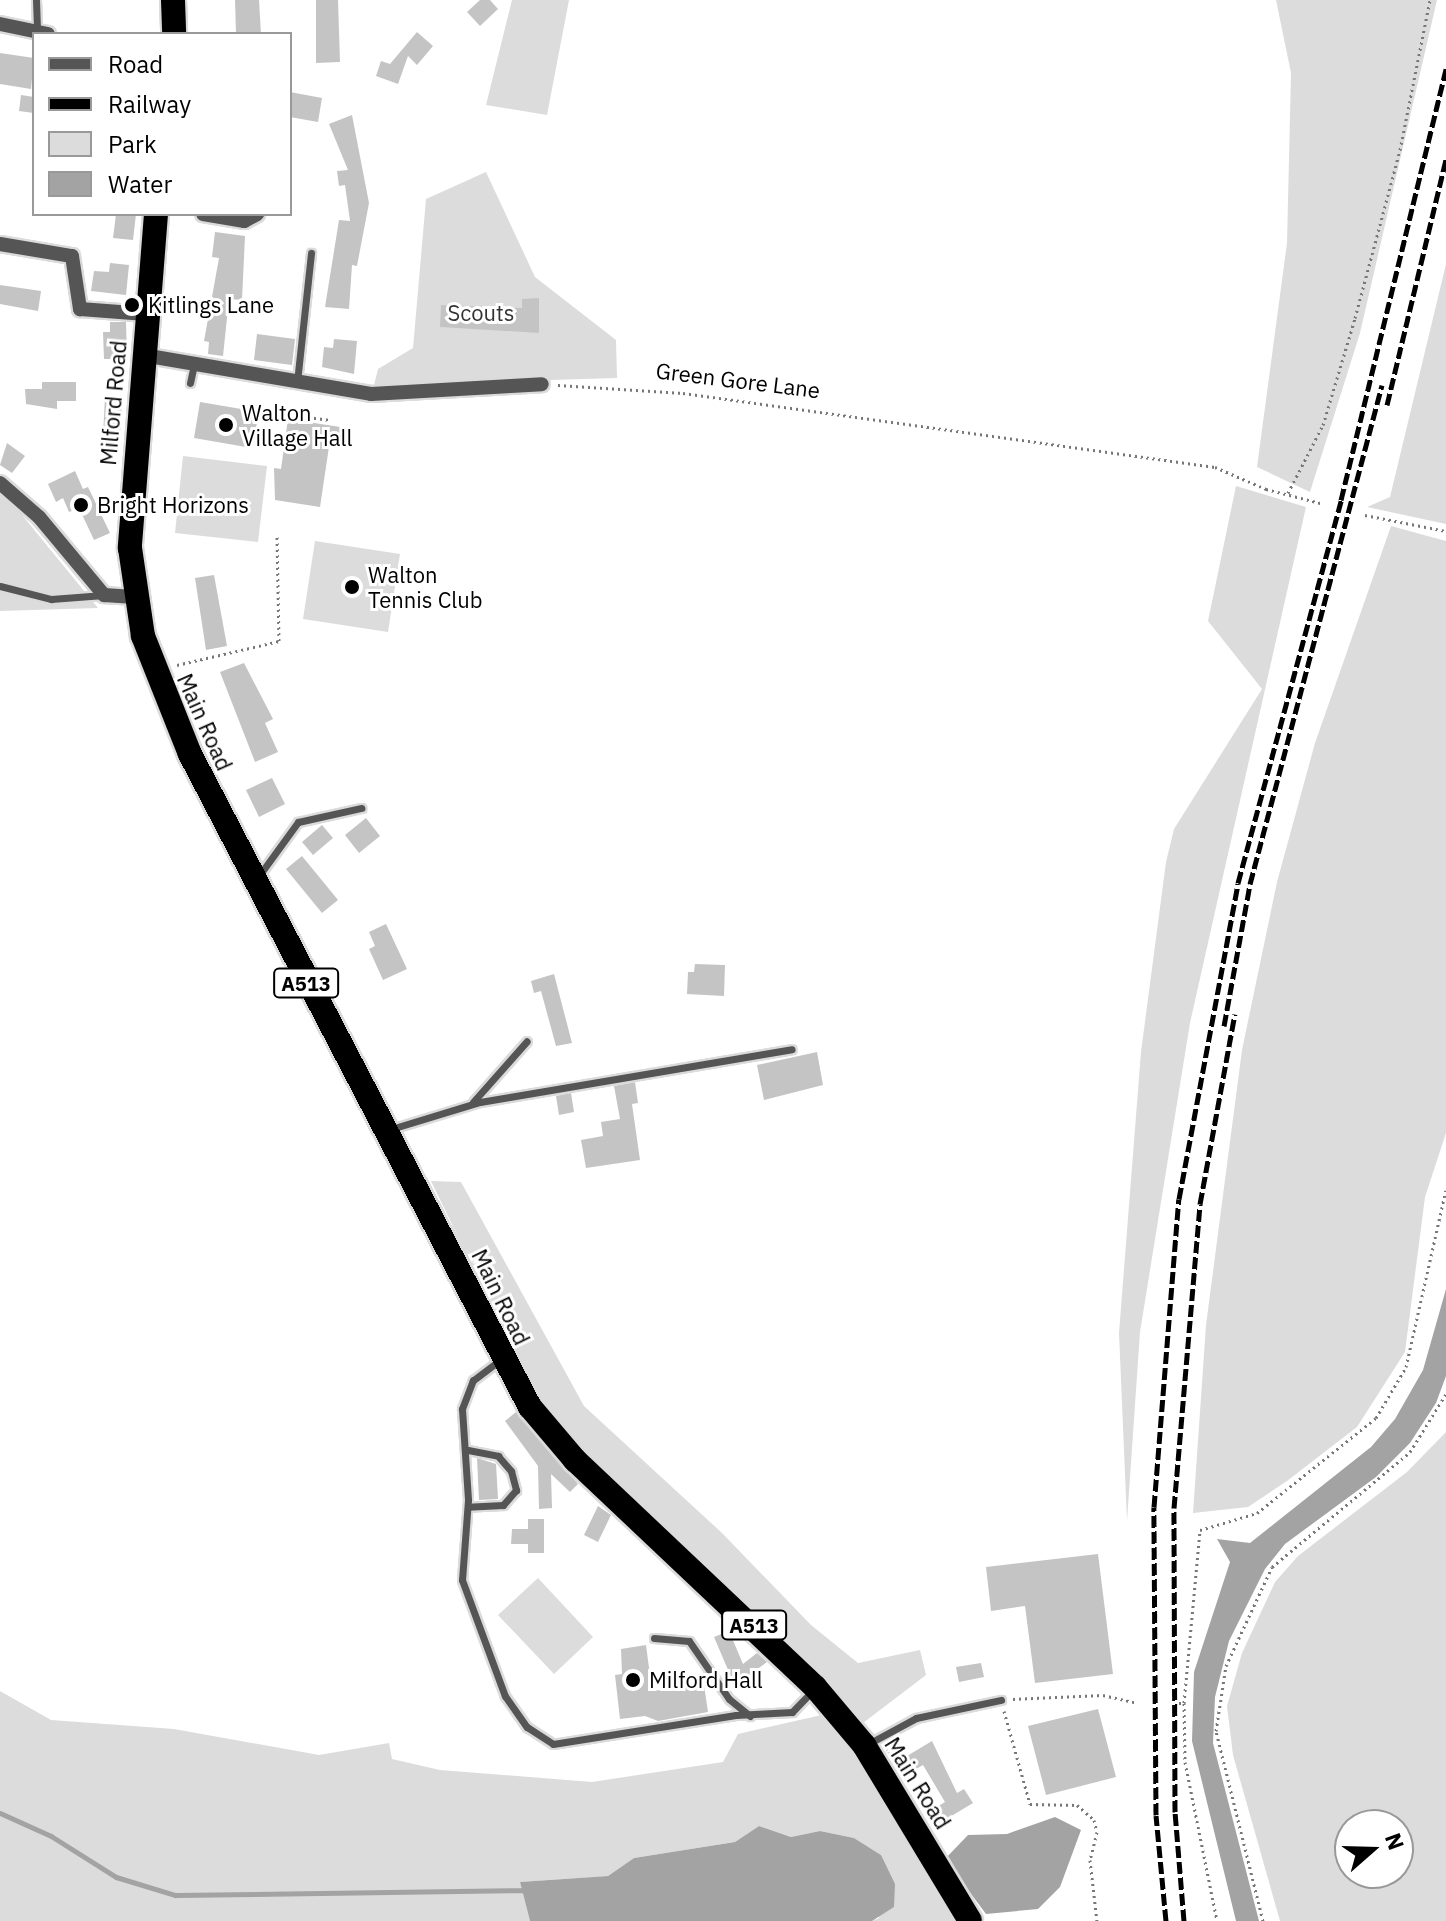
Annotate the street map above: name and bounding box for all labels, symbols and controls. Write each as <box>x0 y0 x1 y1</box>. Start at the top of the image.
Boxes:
legend <box>32 32 292 216</box>
text: Road <box>108 48 163 80</box>
text: Railway <box>108 88 191 120</box>
text: Park <box>108 128 157 160</box>
text: Water <box>108 168 172 200</box>
place label: Kitlings Lane <box>148 292 274 318</box>
marker: Kitlings Lane <box>123 296 141 314</box>
park label: Scouts <box>448 300 514 326</box>
street label: Milford Road <box>94 339 132 467</box>
street label: Green Gore Lane <box>654 357 822 403</box>
place label: Walton Village Hall <box>242 399 352 450</box>
marker: Walton Village Hall <box>217 416 235 434</box>
place label: Bright Horizons <box>97 492 249 518</box>
marker: Bright Horizons <box>72 496 90 514</box>
place label: Walton Tennis Club <box>368 561 483 612</box>
marker: Walton Tennis Club <box>343 578 361 596</box>
street label: Main Road <box>172 669 238 775</box>
road number: A513 <box>272 967 340 999</box>
street label: Main Road <box>466 1245 536 1349</box>
road number: A513 <box>720 1609 788 1641</box>
place label: Milford Hall <box>649 1667 763 1693</box>
marker: Milford Hall <box>624 1671 642 1689</box>
street label: Main Road <box>879 1732 957 1834</box>
north arrow <box>1334 1809 1414 1889</box>
text: N <box>1379 1829 1411 1854</box>

